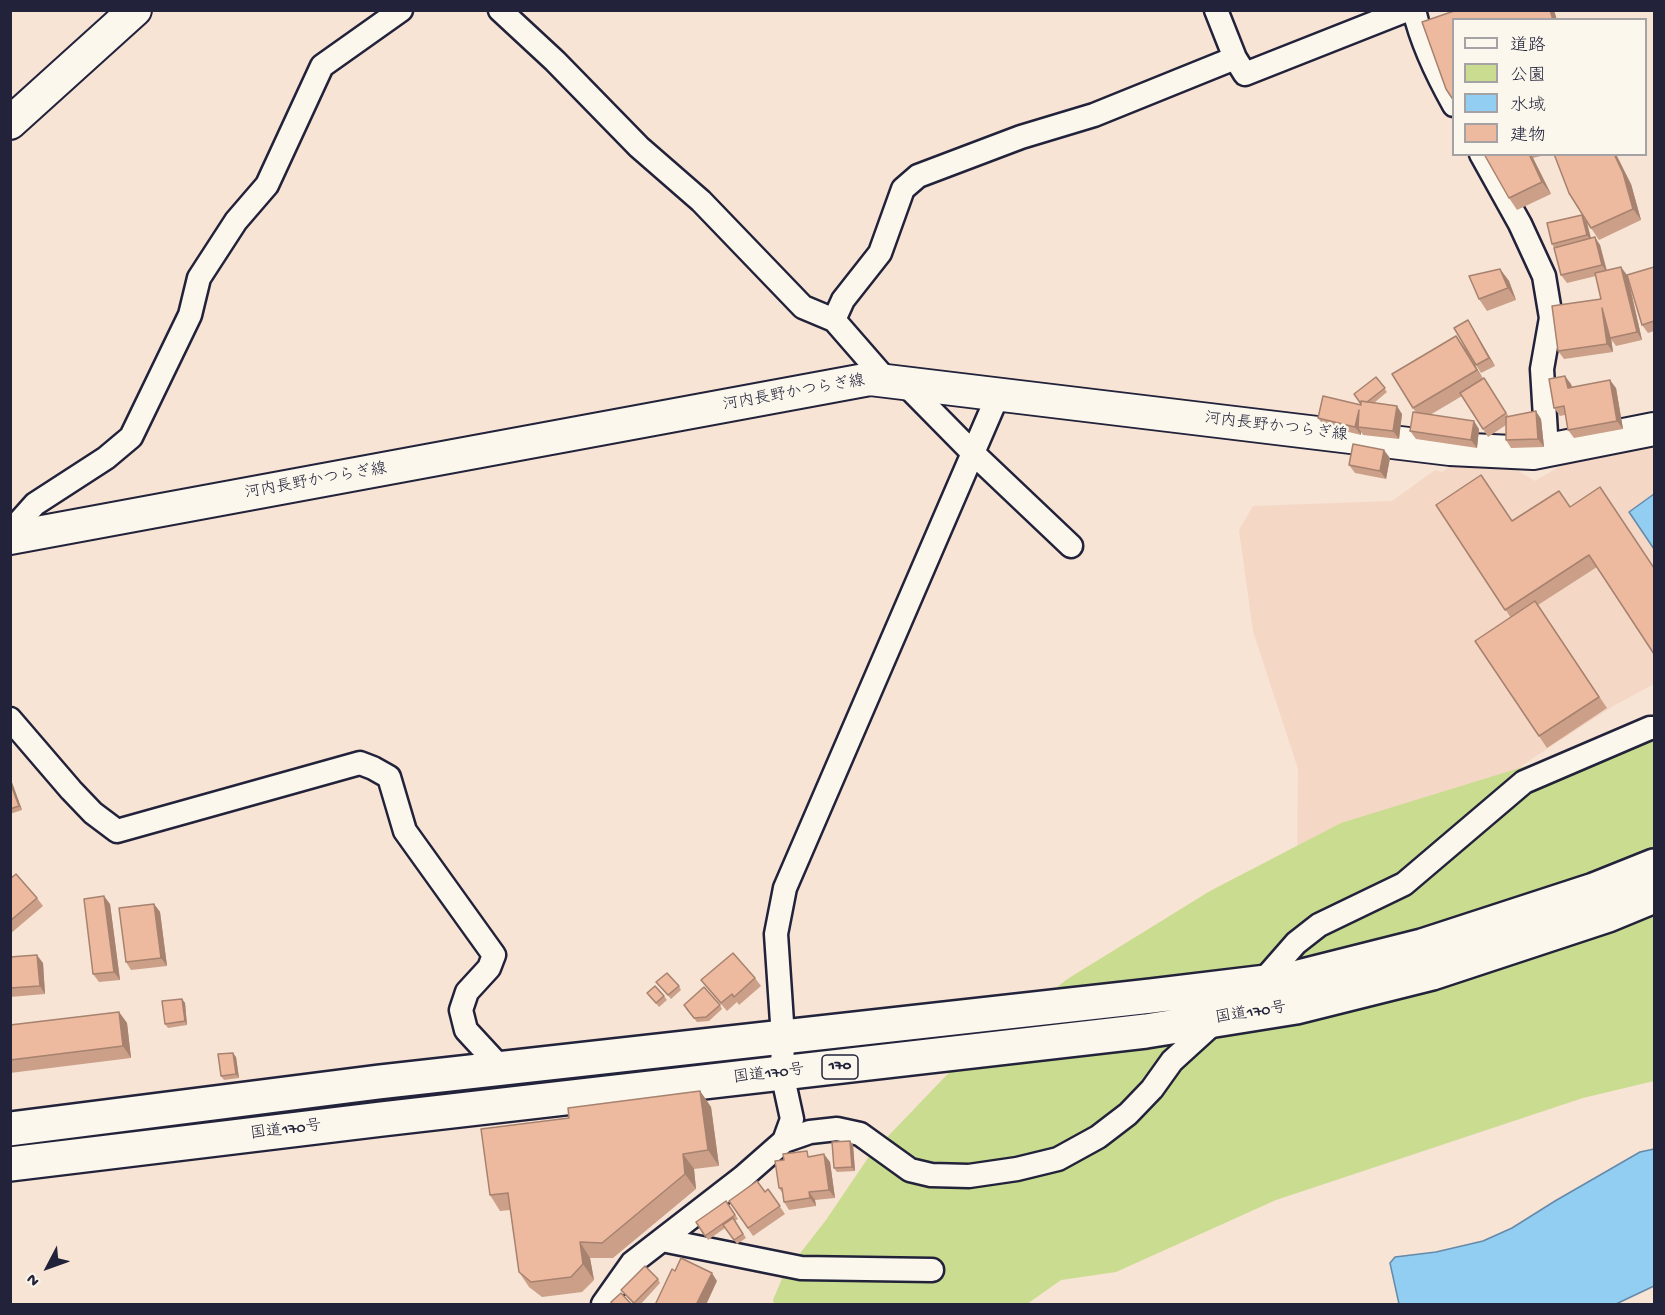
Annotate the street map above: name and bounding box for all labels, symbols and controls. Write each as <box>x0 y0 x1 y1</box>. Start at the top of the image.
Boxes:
legend <box>1452 18 1647 156</box>
text: 道路 <box>1510 36 1546 57</box>
text: 公園 <box>1510 66 1546 87</box>
text: 水域 <box>1510 96 1546 117</box>
text: 建物 <box>1510 126 1546 147</box>
street label: 河内長野かつらぎ線 <box>721 372 867 416</box>
street label: 河内長野かつらぎ線 <box>1203 410 1349 446</box>
street label: 河内長野かつらぎ線 <box>243 460 389 504</box>
street label: 国道170号 <box>1214 999 1288 1029</box>
road number: 170 <box>822 1055 858 1079</box>
street label: 国道170号 <box>732 1061 806 1089</box>
street label: 国道170号 <box>249 1117 323 1145</box>
north arrow <box>18 1237 78 1297</box>
text: N <box>23 1269 45 1289</box>

